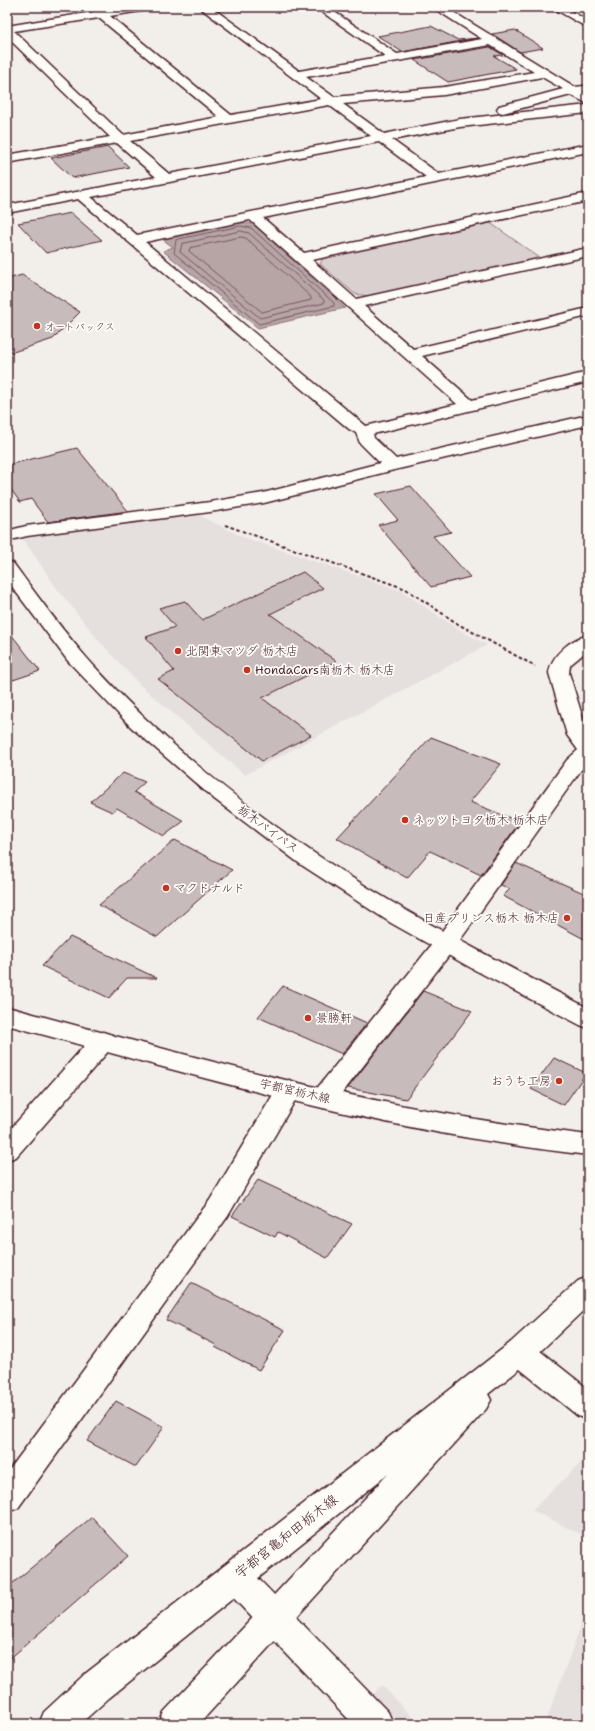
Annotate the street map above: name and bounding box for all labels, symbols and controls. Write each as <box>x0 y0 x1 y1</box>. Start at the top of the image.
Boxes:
place label: オートバックス <box>45 320 115 333</box>
marker: オートバックス <box>32 321 42 331</box>
place label: 北関東マツダ 栃木店 <box>186 643 298 659</box>
marker: 北関東マツダ 栃木店 <box>173 646 183 656</box>
place label: HondaCars南栃木 栃木店 <box>255 662 395 678</box>
marker: HondaCars南栃木 栃木店 <box>242 665 252 675</box>
street label: 栃木バイパス <box>234 801 302 857</box>
place label: ネッツトヨタ栃木 栃木店 <box>413 812 549 828</box>
marker: ネッツトヨタ栃木 栃木店 <box>400 815 410 825</box>
place label: マクドナルド <box>174 880 245 896</box>
marker: マクドナルド <box>161 883 171 893</box>
place label: 日産プリンス栃木 栃木店 <box>423 910 559 926</box>
marker: 日産プリンス栃木 栃木店 <box>562 913 572 923</box>
place label: 景勝軒 <box>316 1010 352 1026</box>
marker: 景勝軒 <box>303 1013 313 1023</box>
place label: おうち工房 <box>491 1073 551 1089</box>
street label: 宇都宮栃木線 <box>258 1075 332 1107</box>
marker: おうち工房 <box>554 1076 564 1086</box>
street label: 宇都宮亀和田栃木線 <box>231 1490 341 1582</box>

